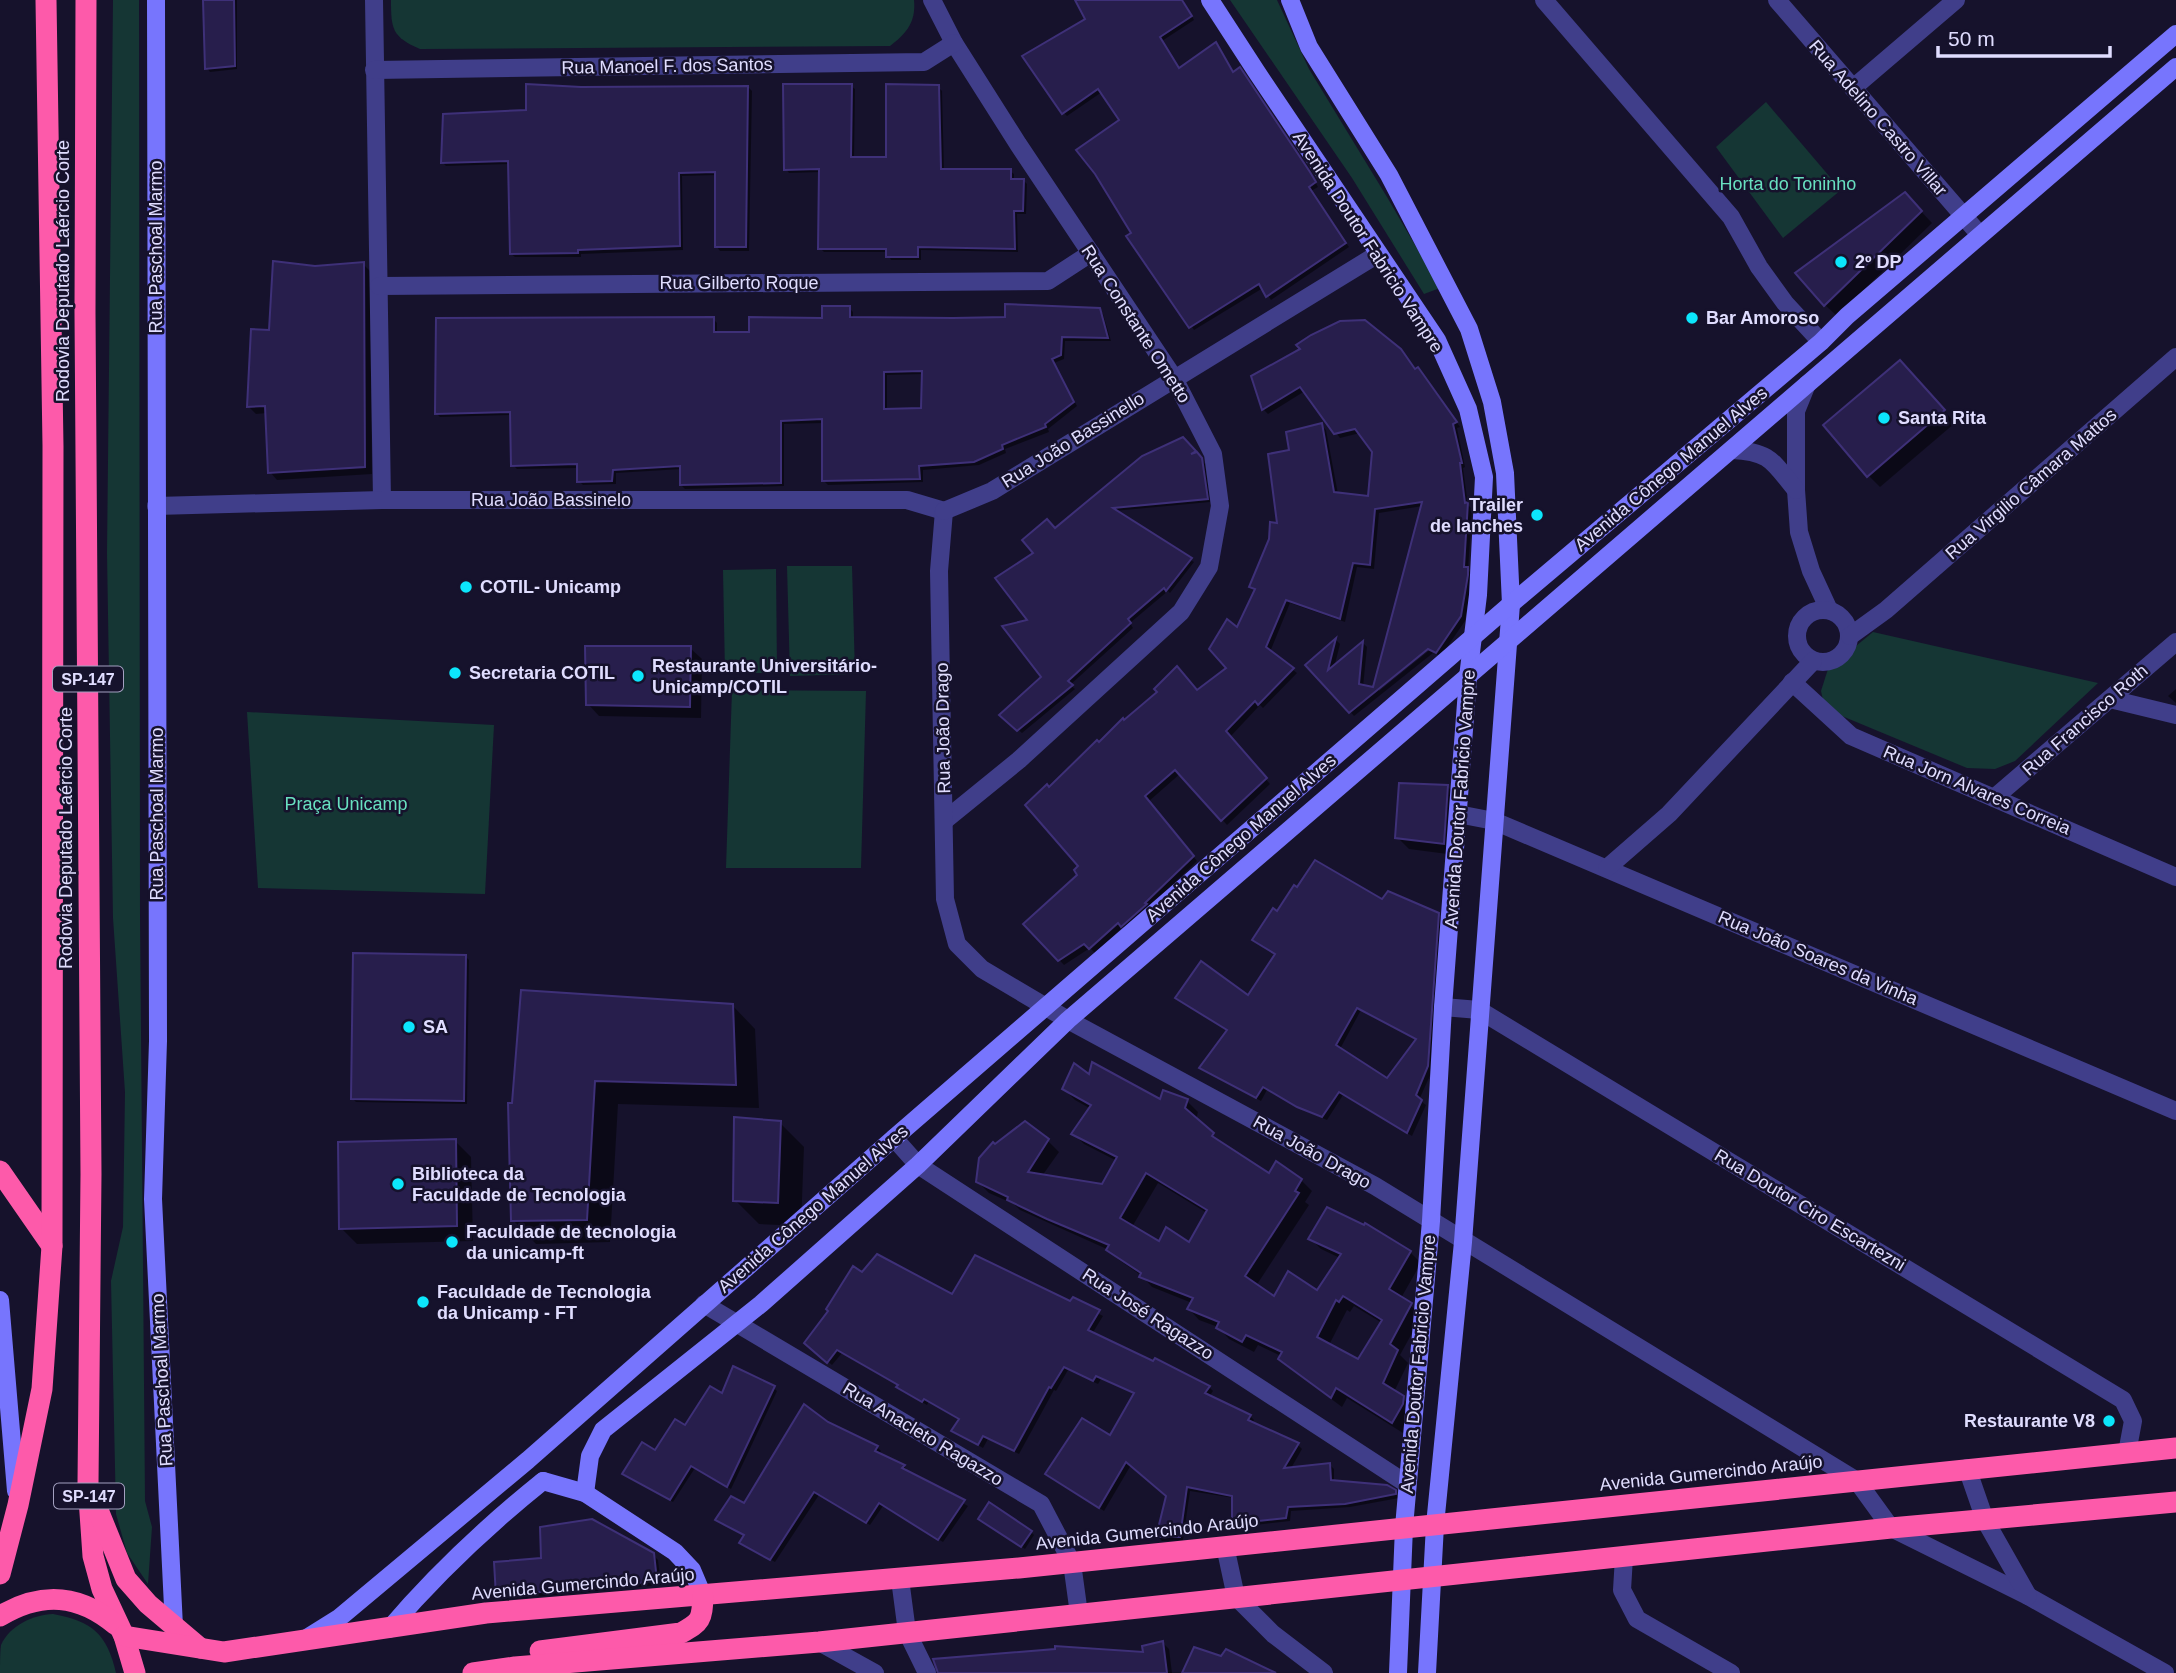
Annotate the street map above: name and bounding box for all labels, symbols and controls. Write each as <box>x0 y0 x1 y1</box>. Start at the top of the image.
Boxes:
scale bar <box>1938 14 2110 58</box>
text: 50 m <box>1948 27 1995 50</box>
street label: Rua Adelino Castro Villar <box>1805 36 1951 200</box>
street label: Rua Manoel F. dos Santos <box>561 54 773 78</box>
street label: Avenida Doutor Fabricio Vampre <box>1289 128 1447 356</box>
street label: Rodovia Deputado Laércio Corte <box>53 140 73 402</box>
street label: Rua Paschoal Marmo <box>146 160 166 334</box>
park label: Horta do Toninho <box>1720 174 1856 194</box>
street label: Rua Constante Ometto <box>1077 241 1195 407</box>
place label: 2º DP <box>1855 252 1902 272</box>
marker: 2º DP <box>1833 254 1849 270</box>
street label: Rua Gilberto Roque <box>659 273 819 293</box>
place label: Bar Amoroso <box>1706 308 1819 328</box>
marker: Bar Amoroso <box>1684 310 1700 326</box>
street label: Avenida Cônego Manuel Alves <box>1571 383 1771 555</box>
street label: Rua João Bassinello <box>998 388 1148 492</box>
street label: Rua Virgilio Câmara Mattos <box>1942 404 2120 564</box>
place label: Santa Rita <box>1898 408 1987 428</box>
marker: Santa Rita <box>1876 410 1892 426</box>
street label: Rua João Bassinelo <box>471 490 631 510</box>
place label: Trailer de lanches <box>1430 495 1523 536</box>
marker: Trailer de lanches <box>1529 507 1545 523</box>
place label: COTIL- Unicamp <box>480 577 621 597</box>
marker: COTIL- Unicamp <box>458 579 474 595</box>
place label: Restaurante Universitário- Unicamp/COTIL <box>652 656 877 697</box>
street label: Rua Francisco Roth <box>2018 660 2152 780</box>
street label: Rua João Drago <box>932 662 954 794</box>
place label: Secretaria COTIL <box>469 663 615 683</box>
marker: Secretaria COTIL <box>447 665 463 681</box>
road number: SP-147 <box>53 666 123 692</box>
marker: Restaurante Universitário- Unicamp/COTIL <box>630 668 646 684</box>
street label: Avenida Doutor Fabricio Vampre <box>1441 669 1479 929</box>
street label: Rodovia Deputado Laércio Corte <box>56 707 76 969</box>
street label: Rua Paschoal Marmo <box>147 727 167 901</box>
street label: Rua Jorn Alvares Correia <box>1881 742 2074 839</box>
street label: Avenida Cônego Manuel Alves <box>1142 750 1340 926</box>
park label: Praça Unicamp <box>284 794 408 814</box>
street label: Rua João Soares da Vinha <box>1715 907 1922 1010</box>
place label: SA <box>423 1017 448 1037</box>
marker: SA <box>401 1019 417 1035</box>
street label: Rua João Drago <box>1250 1111 1374 1193</box>
street label: Avenida Cônego Manuel Alves <box>714 1121 912 1297</box>
street label: Rua Doutor Ciro Escartezni <box>1711 1145 1909 1275</box>
place label: Biblioteca da Faculdade de Tecnologia <box>412 1164 627 1205</box>
marker: Biblioteca da Faculdade de Tecnologia <box>390 1176 406 1192</box>
place label: Faculdade de tecnologia da unicamp-ft <box>466 1222 677 1263</box>
marker: Faculdade de tecnologia da unicamp-ft <box>444 1234 460 1250</box>
street label: Avenida Doutor Fabricio Vampre <box>1397 1234 1439 1494</box>
street label: Rua José Ragazzo <box>1079 1264 1217 1364</box>
place label: Faculdade de Tecnologia da Unicamp - FT <box>437 1282 652 1323</box>
street label: Rua Paschoal Marmo <box>147 1293 177 1467</box>
marker: Faculdade de Tecnologia da Unicamp - FT <box>415 1294 431 1310</box>
street label: Rua Anacleto Ragazzo <box>839 1378 1007 1490</box>
place label: Restaurante V8 <box>1964 1411 2095 1431</box>
marker: Restaurante V8 <box>2101 1413 2117 1429</box>
street label: Avenida Gumercindo Araújo <box>1599 1451 1823 1495</box>
road number: SP-147 <box>54 1484 124 1508</box>
street label: Avenida Gumercindo Araújo <box>1035 1510 1259 1554</box>
street label: Avenida Gumercindo Araújo <box>471 1564 695 1604</box>

